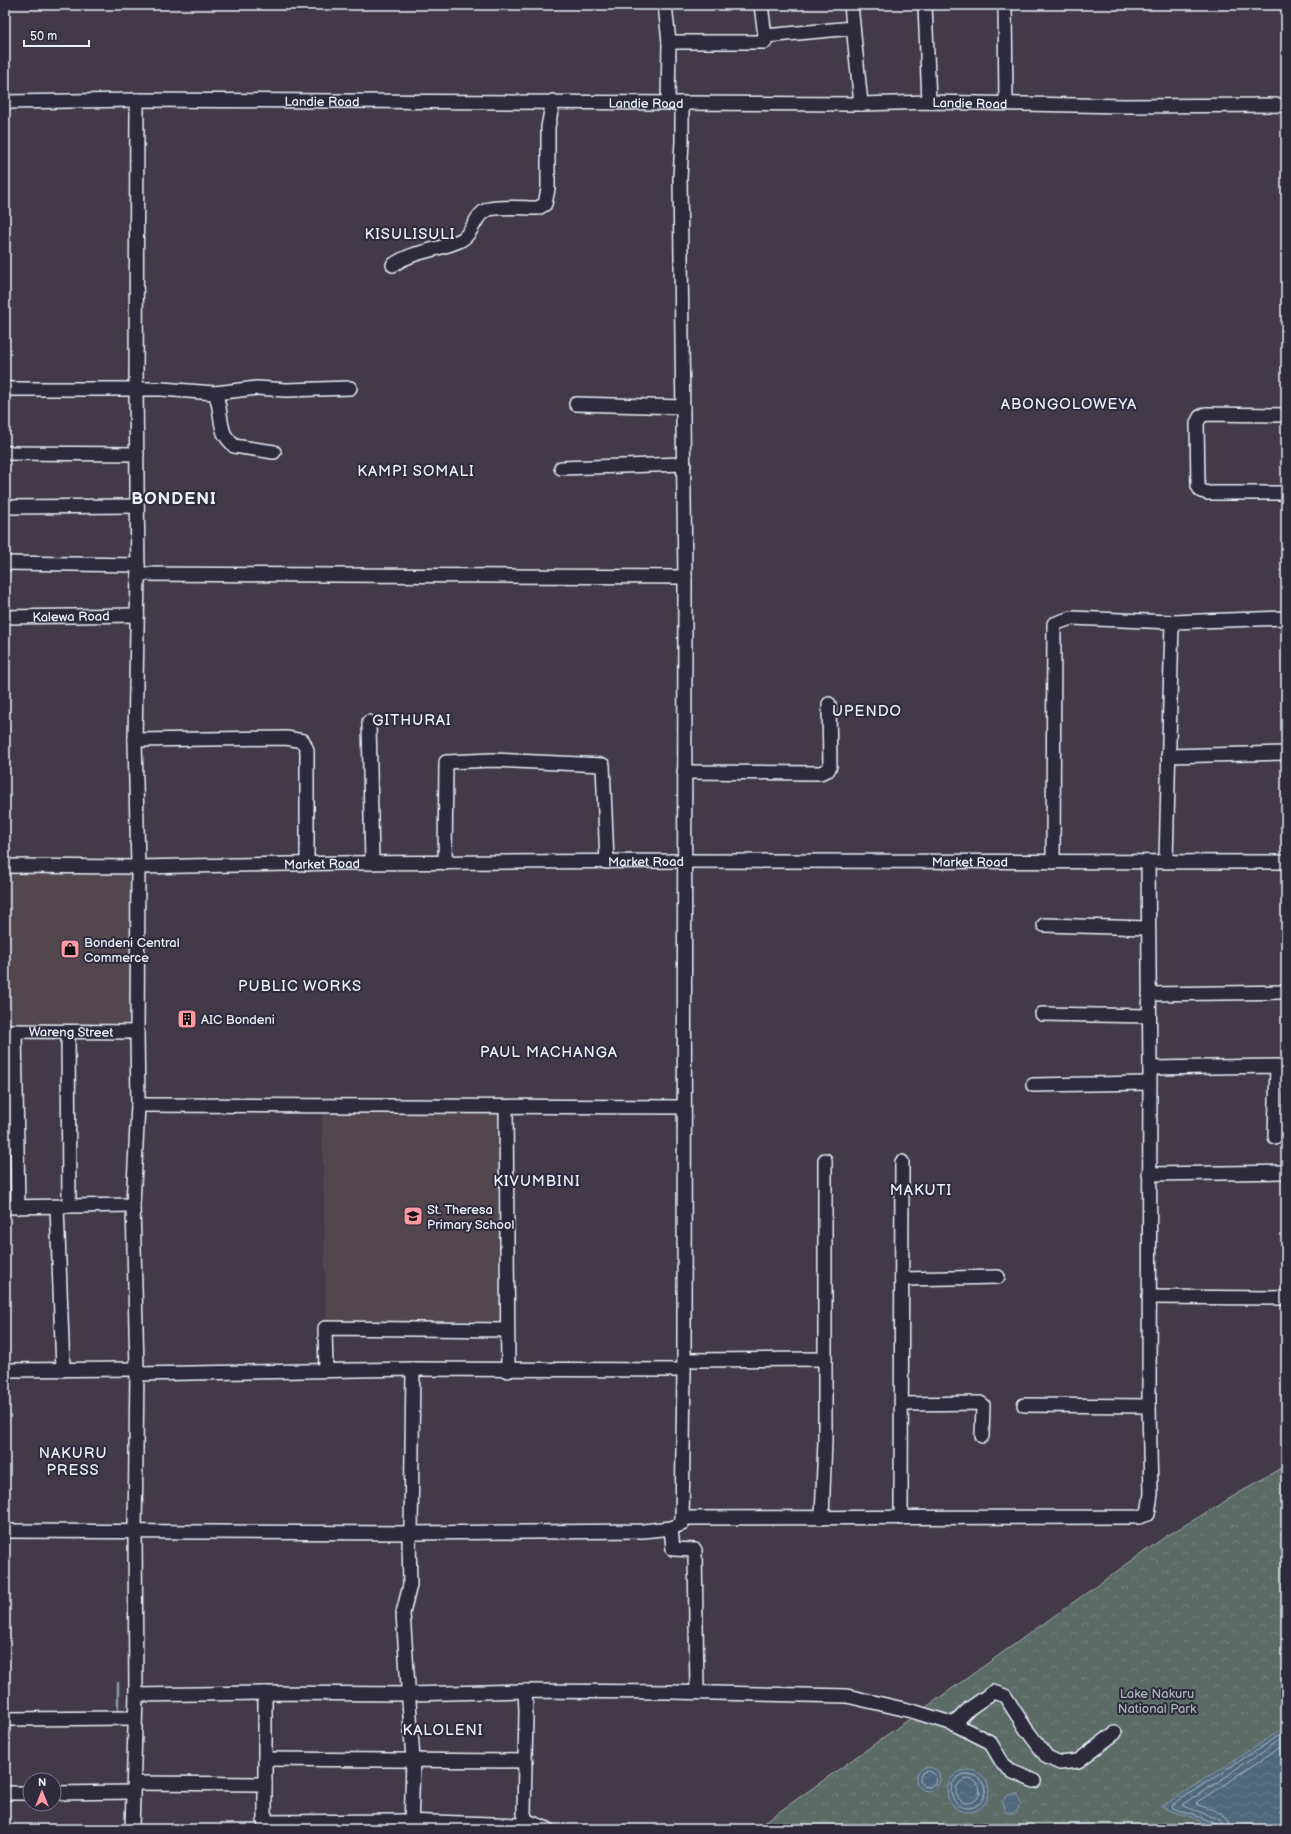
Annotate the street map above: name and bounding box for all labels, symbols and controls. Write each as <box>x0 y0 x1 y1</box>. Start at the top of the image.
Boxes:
scale bar <box>24 22 89 48</box>
text: 50 m <box>30 29 57 44</box>
street label: Landie Road <box>284 94 360 110</box>
street label: Landie Road <box>932 95 1008 113</box>
street label: Landie Road <box>608 96 684 112</box>
district label: KISULISULI <box>365 225 456 244</box>
district label: ABONGOLOWEYA <box>1001 395 1137 414</box>
district label: KAMPI SOMALI <box>357 462 475 481</box>
district label: BONDENI <box>131 489 217 509</box>
street label: Kalewa Road <box>32 608 110 626</box>
district label: UPENDO <box>832 702 902 721</box>
district label: GITHURAI <box>372 711 452 730</box>
street label: Market Road <box>608 854 684 870</box>
street label: Market Road <box>932 854 1008 871</box>
street label: Market Road <box>284 856 360 873</box>
place label: Bondeni Central Commerce <box>84 935 180 966</box>
shop icon: Bondeni Central Commerce <box>59 938 81 960</box>
district label: PUBLIC WORKS <box>238 977 362 996</box>
building icon: AIC Bondeni <box>176 1008 198 1030</box>
place label: AIC Bondeni <box>201 1012 275 1028</box>
street label: Wareng Street <box>29 1024 113 1041</box>
district label: PAUL MACHANGA <box>480 1043 618 1062</box>
district label: KIVUMBINI <box>493 1172 581 1191</box>
district label: MAKUTI <box>890 1181 952 1200</box>
place label: St. Theresa Primary School <box>427 1202 514 1233</box>
school or university icon: St. Theresa Primary School <box>402 1205 424 1227</box>
district label: NAKURU PRESS <box>39 1444 107 1480</box>
park label: Lake Nakuru National Park <box>1118 1686 1197 1717</box>
district label: KALOLENI <box>403 1721 483 1740</box>
north arrow <box>22 1772 62 1812</box>
text: N <box>38 1776 46 1789</box>

